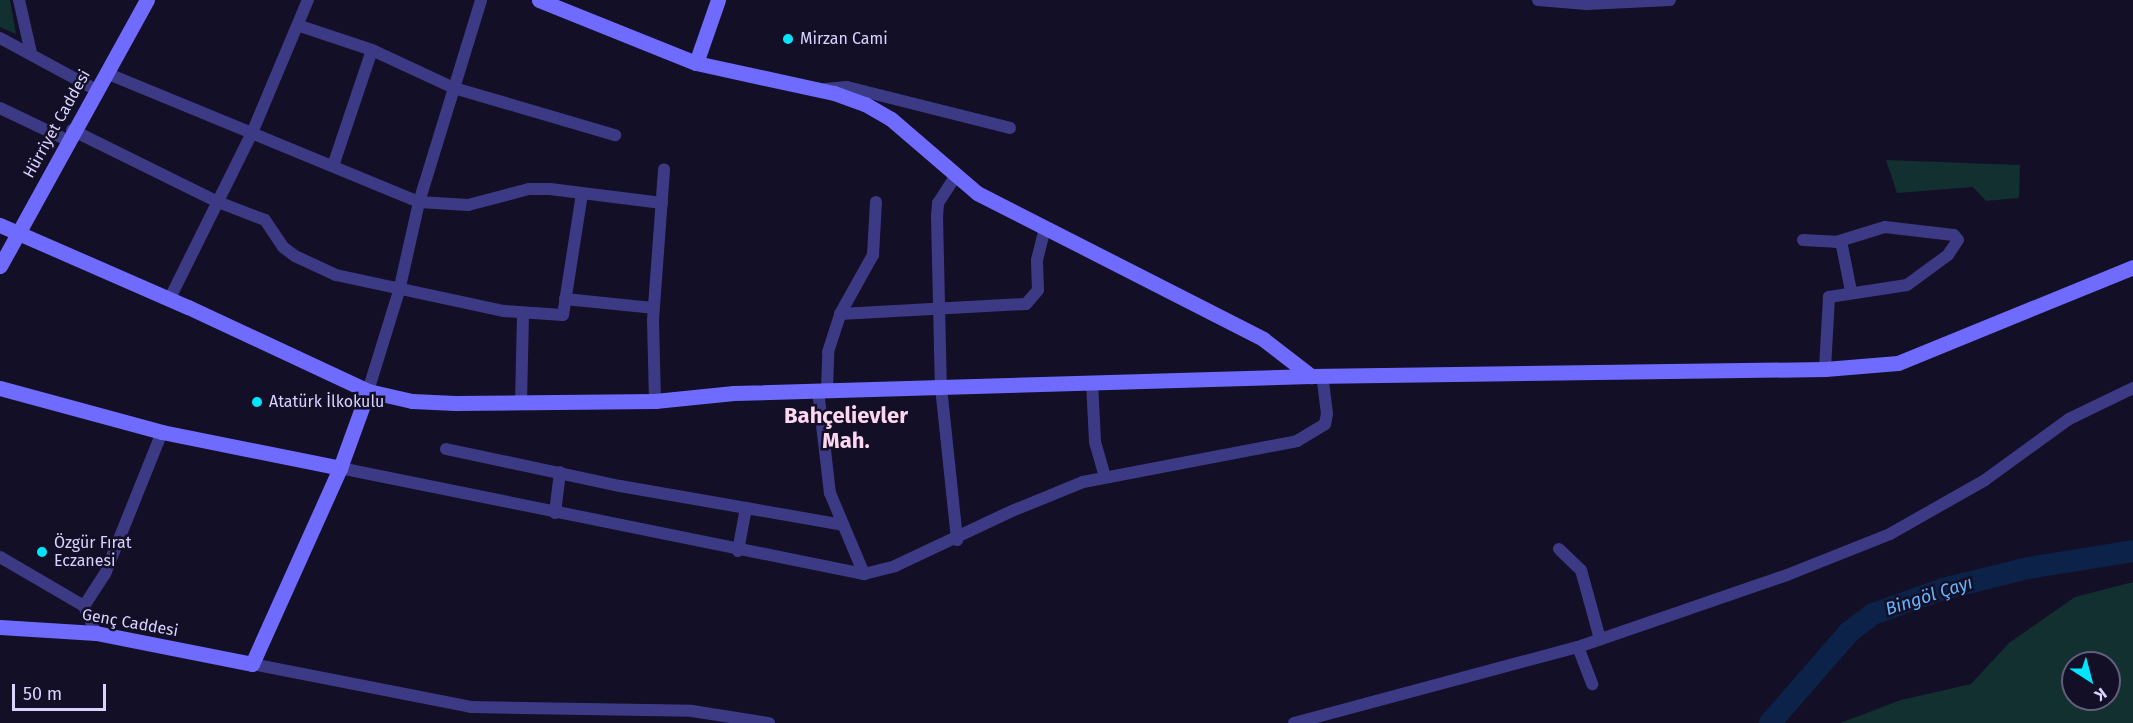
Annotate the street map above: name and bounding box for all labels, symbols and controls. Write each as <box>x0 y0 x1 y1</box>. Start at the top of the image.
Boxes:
place label: Mirzan Cami <box>800 29 888 49</box>
marker: Mirzan Cami <box>781 32 795 46</box>
street label: Hürriyet Caddesi <box>19 66 95 182</box>
place label: Atatürk İlkokulu <box>269 392 384 412</box>
marker: Atatürk İlkokulu <box>250 395 264 409</box>
district label: Bahçelievler Mah. <box>784 402 908 454</box>
place label: Özgür Fırat Eczanesi <box>54 533 132 571</box>
marker: Özgür Fırat Eczanesi <box>35 545 49 559</box>
water label: Bingöl Çayı <box>1883 572 1975 620</box>
street label: Genç Caddesi <box>80 605 180 641</box>
north arrow <box>2061 651 2121 711</box>
scale bar <box>15 672 110 710</box>
text: 50 m <box>23 683 62 705</box>
text: K <box>2091 684 2110 705</box>

